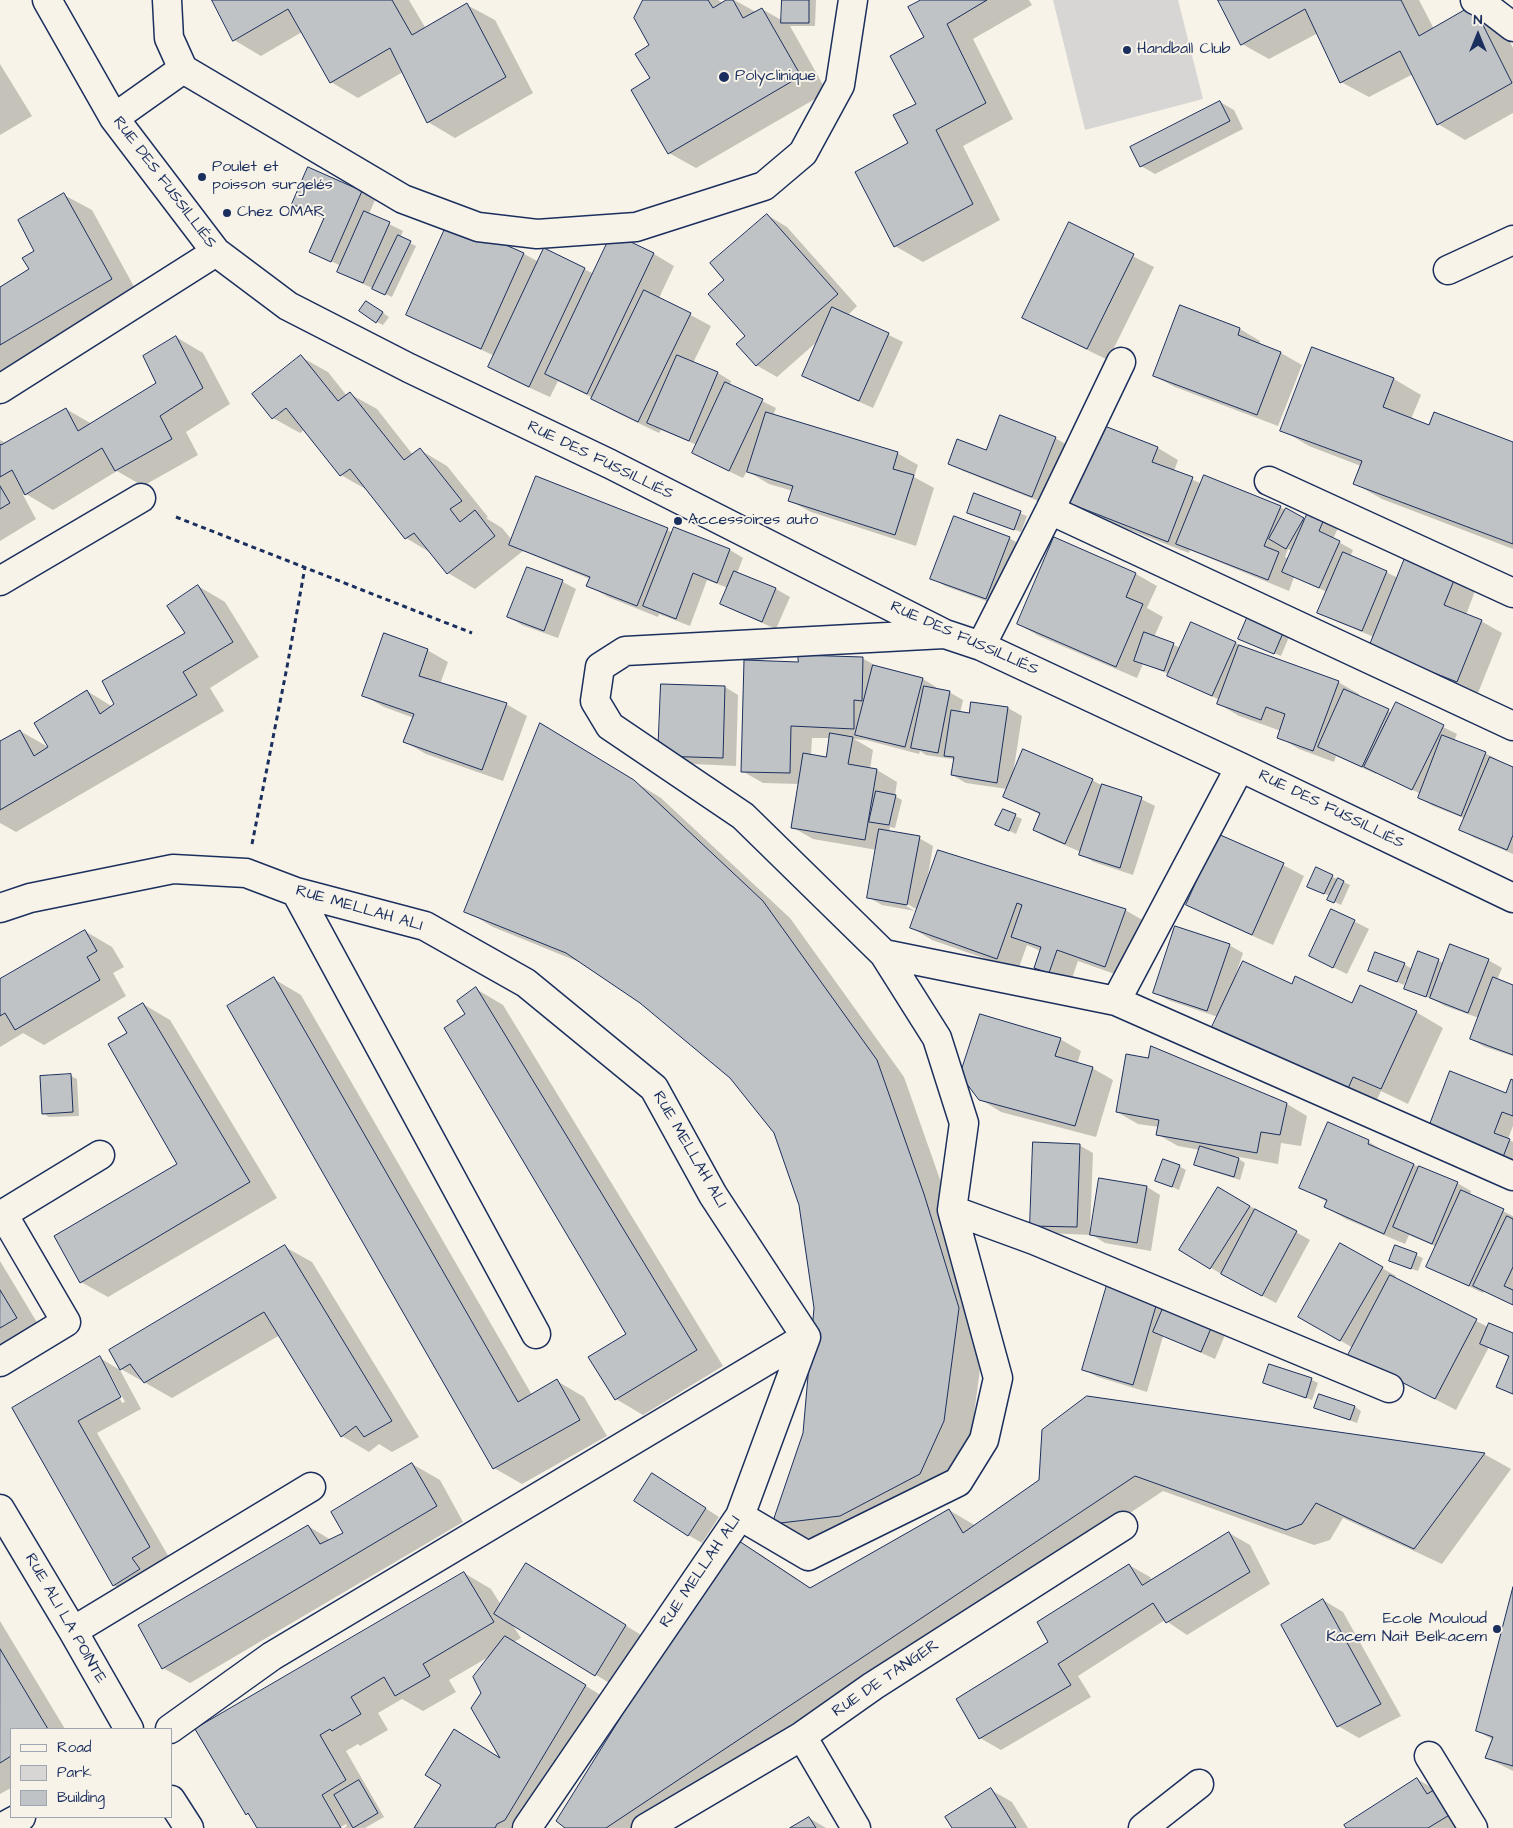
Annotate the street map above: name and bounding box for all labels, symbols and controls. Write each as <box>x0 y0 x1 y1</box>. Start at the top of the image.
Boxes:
north arrow <box>1453 10 1503 60</box>
text: N <box>1474 10 1482 30</box>
place label: Handball Club <box>1137 40 1231 60</box>
marker: Handball Club <box>1121 44 1133 56</box>
place label: Polyclinique <box>735 67 816 87</box>
marker: Polyclinique <box>717 70 731 84</box>
street label: RUE DES FUSSILLIÉS <box>108 113 220 253</box>
place label: Poulet et poisson surgelés <box>212 158 333 196</box>
marker: Poulet et poisson surgelés <box>196 171 208 183</box>
place label: Chez OMAR <box>237 203 325 223</box>
marker: Chez OMAR <box>221 207 233 219</box>
street label: RUE DES FUSSILLIÉS <box>524 417 676 505</box>
place label: Accessoires auto <box>688 511 818 531</box>
marker: Accessoires auto <box>672 515 684 527</box>
street label: RUE DES FUSSILLIÉS <box>887 598 1041 680</box>
street label: RUE DES FUSSILLIÉS <box>1255 766 1407 854</box>
street label: RUE MELLAH ALI <box>293 882 425 936</box>
street label: RUE MELLAH ALI <box>648 1088 730 1212</box>
street label: RUE MELLAH ALI <box>656 1512 746 1632</box>
street label: RUE ALI LA POINTE <box>20 1551 110 1687</box>
place label: Ecole Mouloud Kacem Nait Belkacem <box>1326 1610 1487 1648</box>
marker: Ecole Mouloud Kacem Nait Belkacem <box>1491 1623 1503 1635</box>
street label: RUE DE TANGER <box>829 1636 943 1722</box>
legend <box>10 1728 172 1818</box>
text: Road <box>57 1737 91 1758</box>
text: Park <box>57 1762 92 1783</box>
text: Building <box>57 1787 105 1808</box>

